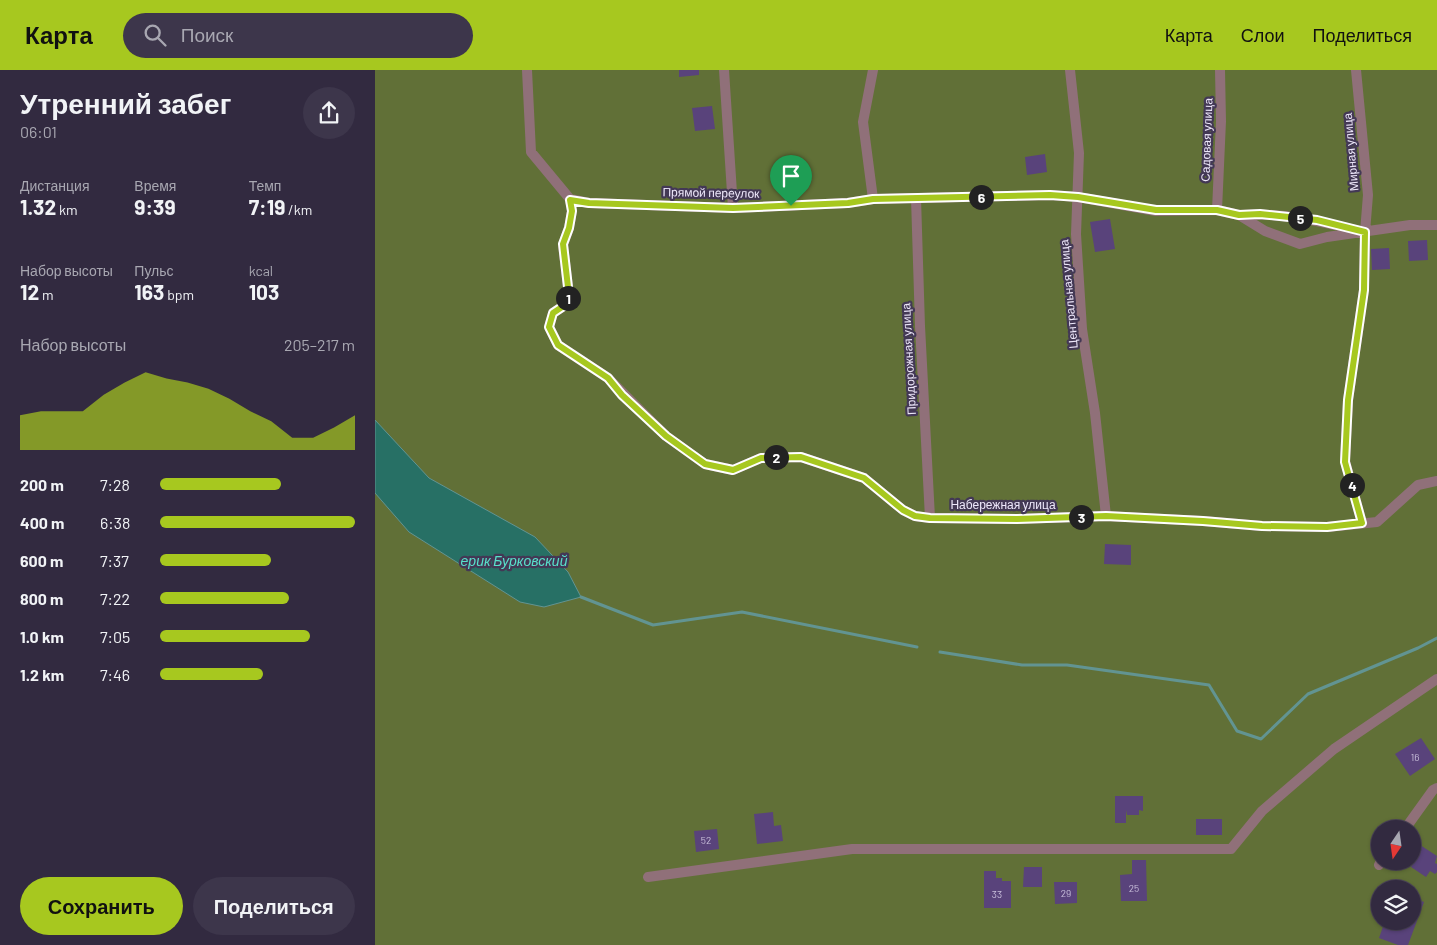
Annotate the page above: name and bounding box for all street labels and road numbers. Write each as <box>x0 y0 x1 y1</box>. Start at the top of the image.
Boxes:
street label: Садовая улица <box>1198 97 1215 182</box>
street label: Мирная улица <box>1340 112 1361 192</box>
street label: Прямой переулок <box>662 184 760 201</box>
street label: Центральная улица <box>1056 239 1081 349</box>
street label: Придорожная улица <box>898 302 919 415</box>
street label: Набережная улица <box>950 497 1056 512</box>

